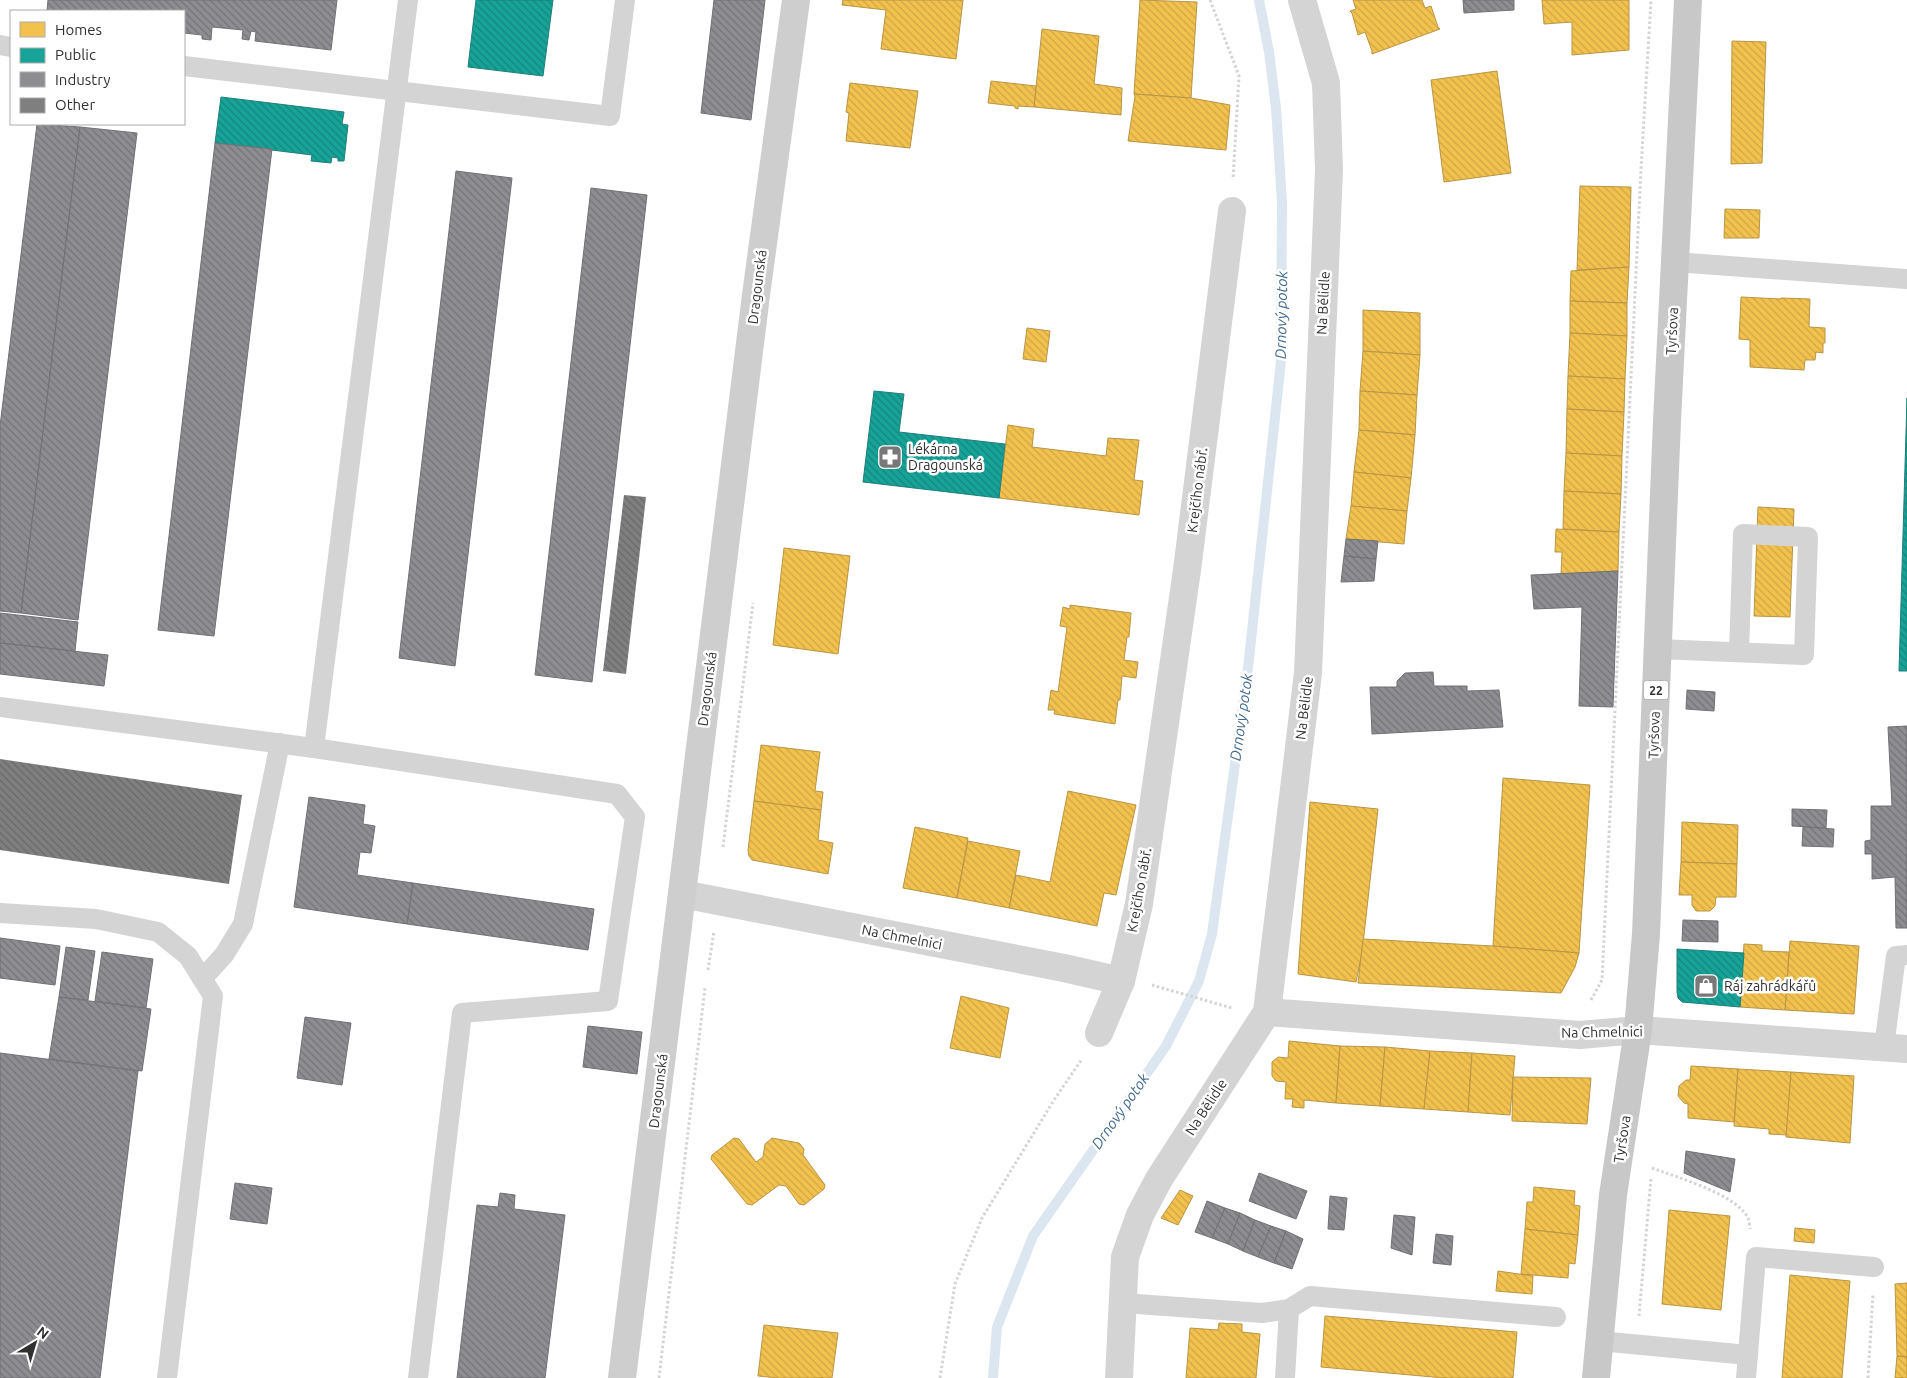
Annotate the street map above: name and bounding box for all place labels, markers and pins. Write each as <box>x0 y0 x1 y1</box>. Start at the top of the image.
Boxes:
place label: Lékárna Dragounská <box>908 441 983 473</box>
pharmacy icon: Lékárna Dragounská <box>877 444 903 470</box>
shop icon: Ráj zahrádkářů <box>1693 973 1719 999</box>
place label: Ráj zahrádkářů <box>1724 978 1816 994</box>

